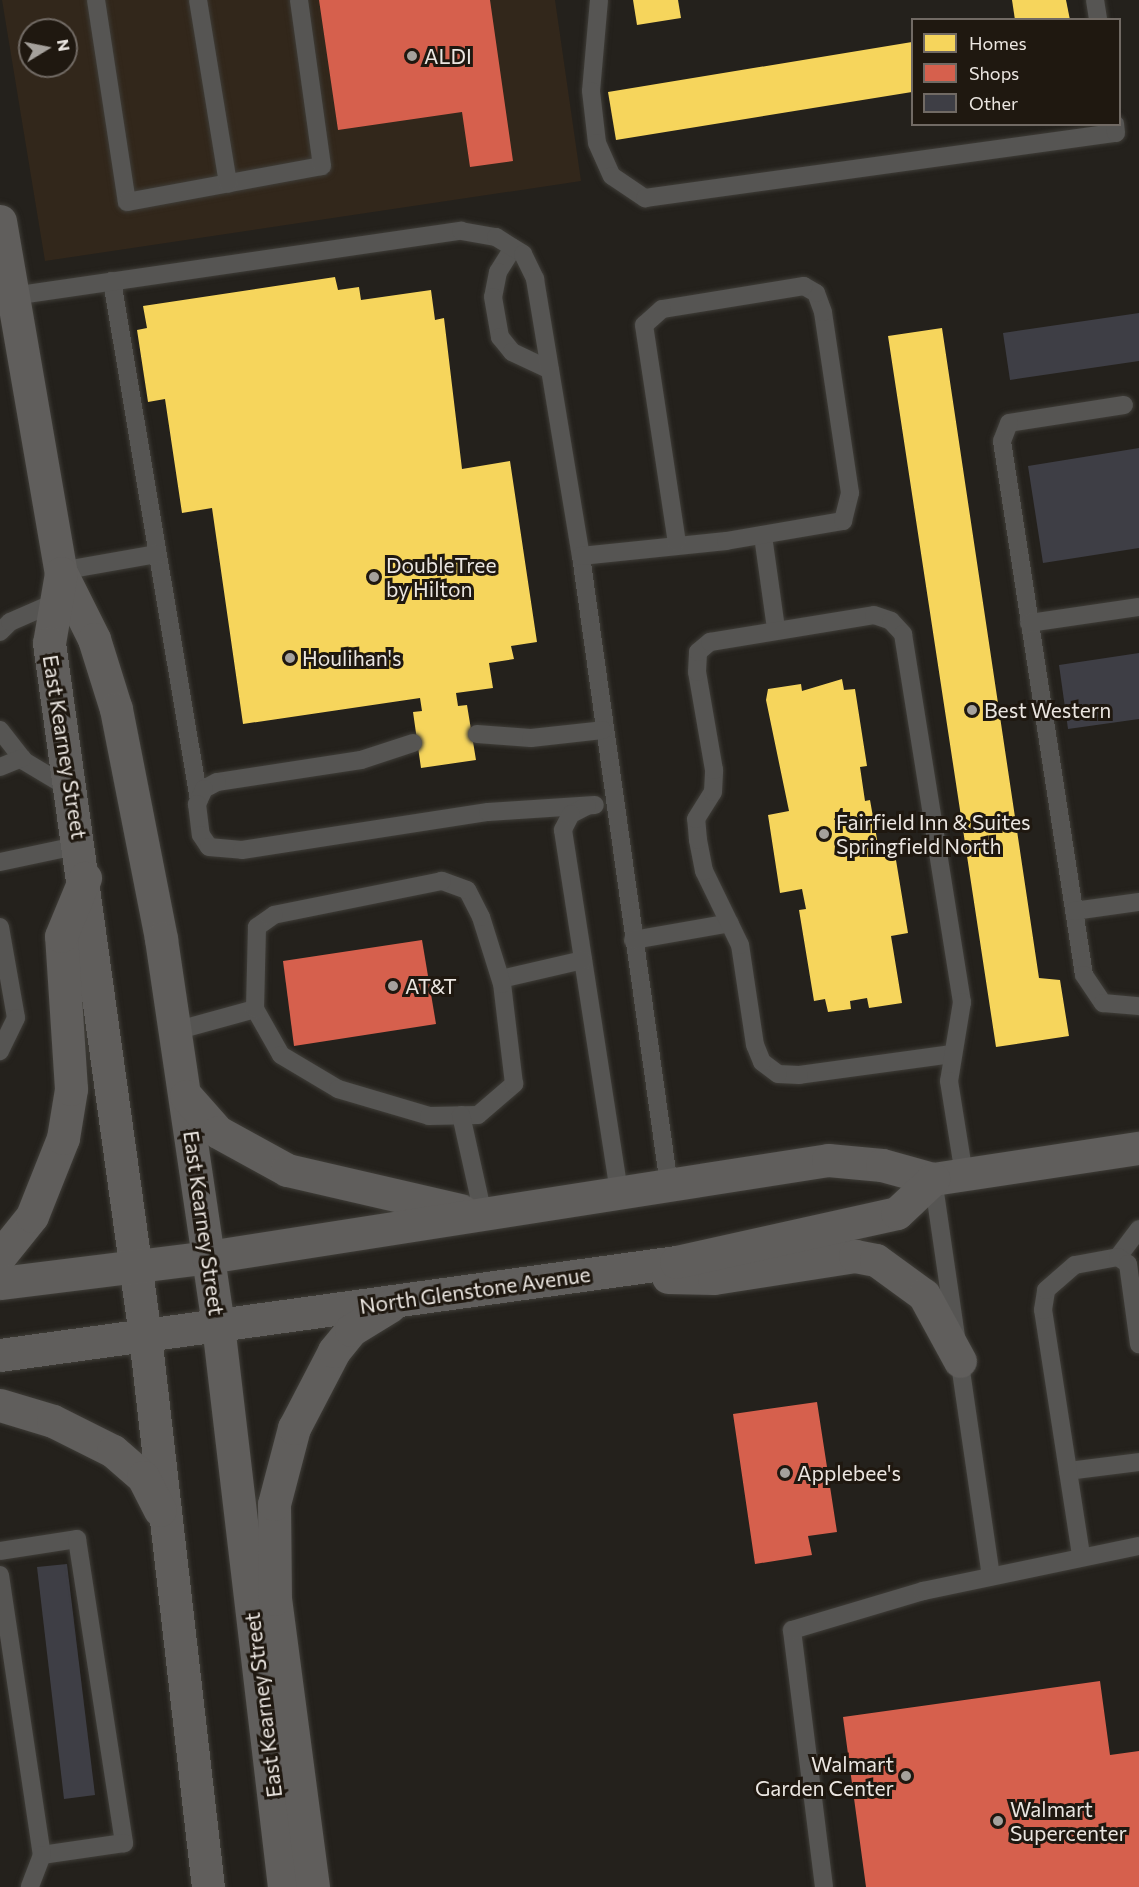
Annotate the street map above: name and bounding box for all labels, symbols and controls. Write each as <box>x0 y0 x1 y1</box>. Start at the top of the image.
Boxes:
north arrow <box>18 18 78 78</box>
legend <box>911 18 1121 126</box>
text: Homes <box>969 32 1027 54</box>
text: N <box>54 38 75 53</box>
place label: ALDI <box>424 43 472 69</box>
marker: ALDI <box>405 49 419 63</box>
text: Shops <box>969 62 1019 84</box>
text: Other <box>969 92 1018 114</box>
place label: DoubleTree by Hilton <box>386 552 496 602</box>
marker: DoubleTree by Hilton <box>367 570 381 584</box>
place label: Houlihan's <box>302 645 402 671</box>
marker: Houlihan's <box>283 651 297 665</box>
street label: East Kearney Street <box>38 653 92 841</box>
place label: Best Western <box>984 697 1111 723</box>
marker: Best Western <box>965 703 979 717</box>
place label: Fairfield Inn & Suites Springfield North <box>836 809 1031 859</box>
marker: Fairfield Inn & Suites Springfield North <box>817 827 831 841</box>
place label: AT&T <box>405 973 457 999</box>
marker: AT&T <box>386 979 400 993</box>
street label: East Kearney Street <box>179 1129 229 1317</box>
street label: North Glenstone Avenue <box>358 1261 592 1319</box>
place label: Applebee's <box>797 1460 901 1486</box>
marker: Applebee's <box>778 1466 792 1480</box>
street label: East Kearney Street <box>239 1611 287 1799</box>
place label: Walmart Garden Center <box>755 1751 894 1801</box>
marker: Walmart Garden Center <box>899 1769 913 1783</box>
place label: Walmart Supercenter <box>1010 1796 1127 1846</box>
marker: Walmart Supercenter <box>991 1814 1005 1828</box>

